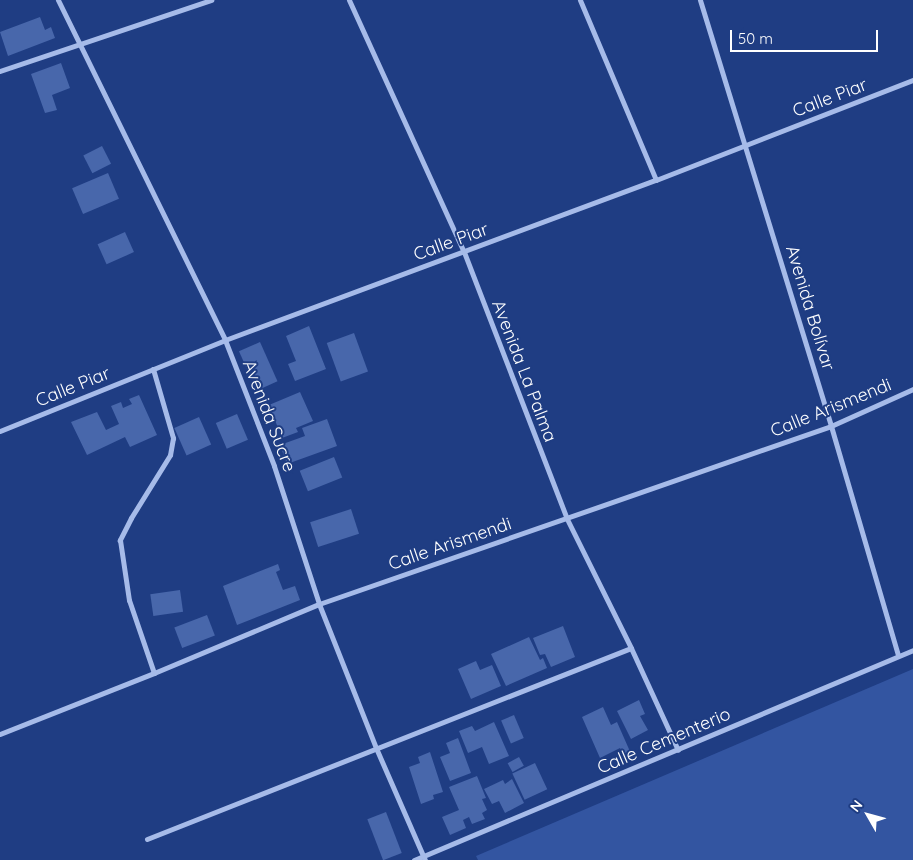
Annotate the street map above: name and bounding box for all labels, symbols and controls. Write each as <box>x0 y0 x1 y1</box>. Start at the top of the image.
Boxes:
scale bar <box>733 20 880 52</box>
text: 50 m <box>738 29 773 48</box>
street label: Calle Piar <box>790 74 870 122</box>
street label: Calle Piar <box>411 218 491 266</box>
street label: Avenida Bolívar <box>781 243 839 373</box>
street label: Avenida La Palma <box>487 297 561 445</box>
street label: Avenida Sucre <box>238 357 300 475</box>
street label: Calle Piar <box>33 362 113 412</box>
street label: Calle Arismendi <box>767 374 895 442</box>
street label: Calle Arismendi <box>386 513 514 575</box>
street label: Calle Cementerio <box>594 703 734 779</box>
north arrow <box>843 790 893 840</box>
text: N <box>846 796 866 815</box>

